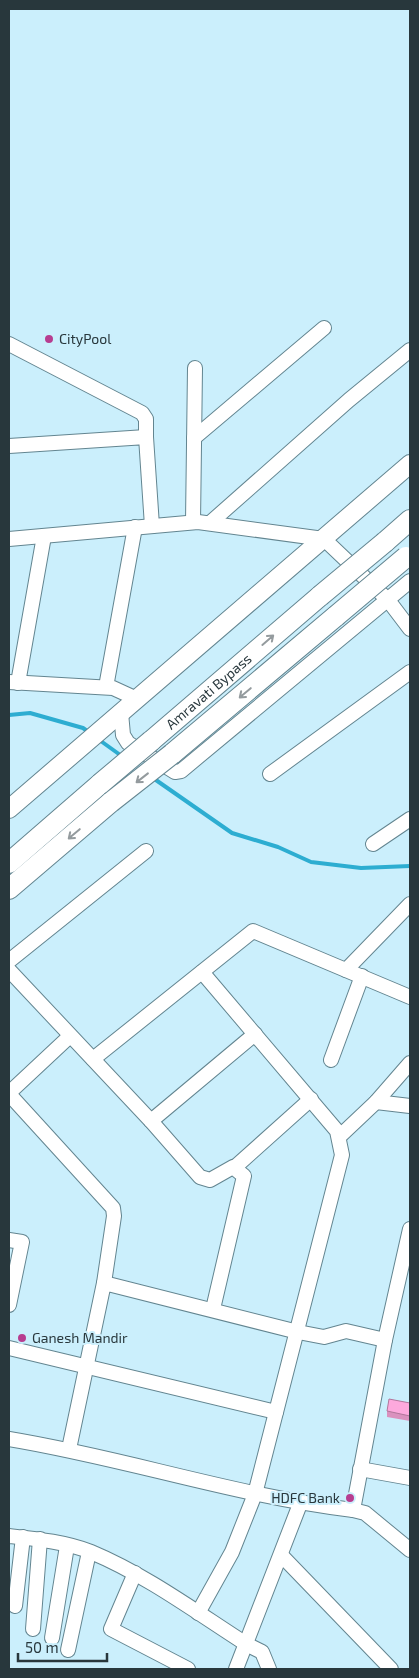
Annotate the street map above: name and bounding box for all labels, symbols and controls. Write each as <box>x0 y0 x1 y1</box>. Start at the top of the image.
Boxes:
place label: CityPool <box>59 330 112 347</box>
marker: CityPool <box>43 333 55 345</box>
one-way arrow <box>261 635 274 646</box>
street label: Amravati Bypass <box>162 650 255 733</box>
one-way arrow <box>238 687 251 698</box>
one-way arrow <box>135 773 148 784</box>
one-way arrow <box>68 828 81 839</box>
place label: Ganesh Mandir <box>32 1329 128 1346</box>
marker: Ganesh Mandir <box>16 1332 28 1344</box>
place label: HDFC Bank <box>271 1489 340 1506</box>
marker: HDFC Bank <box>344 1492 356 1504</box>
scale bar <box>18 1630 106 1662</box>
text: 50 m <box>25 1638 59 1656</box>

